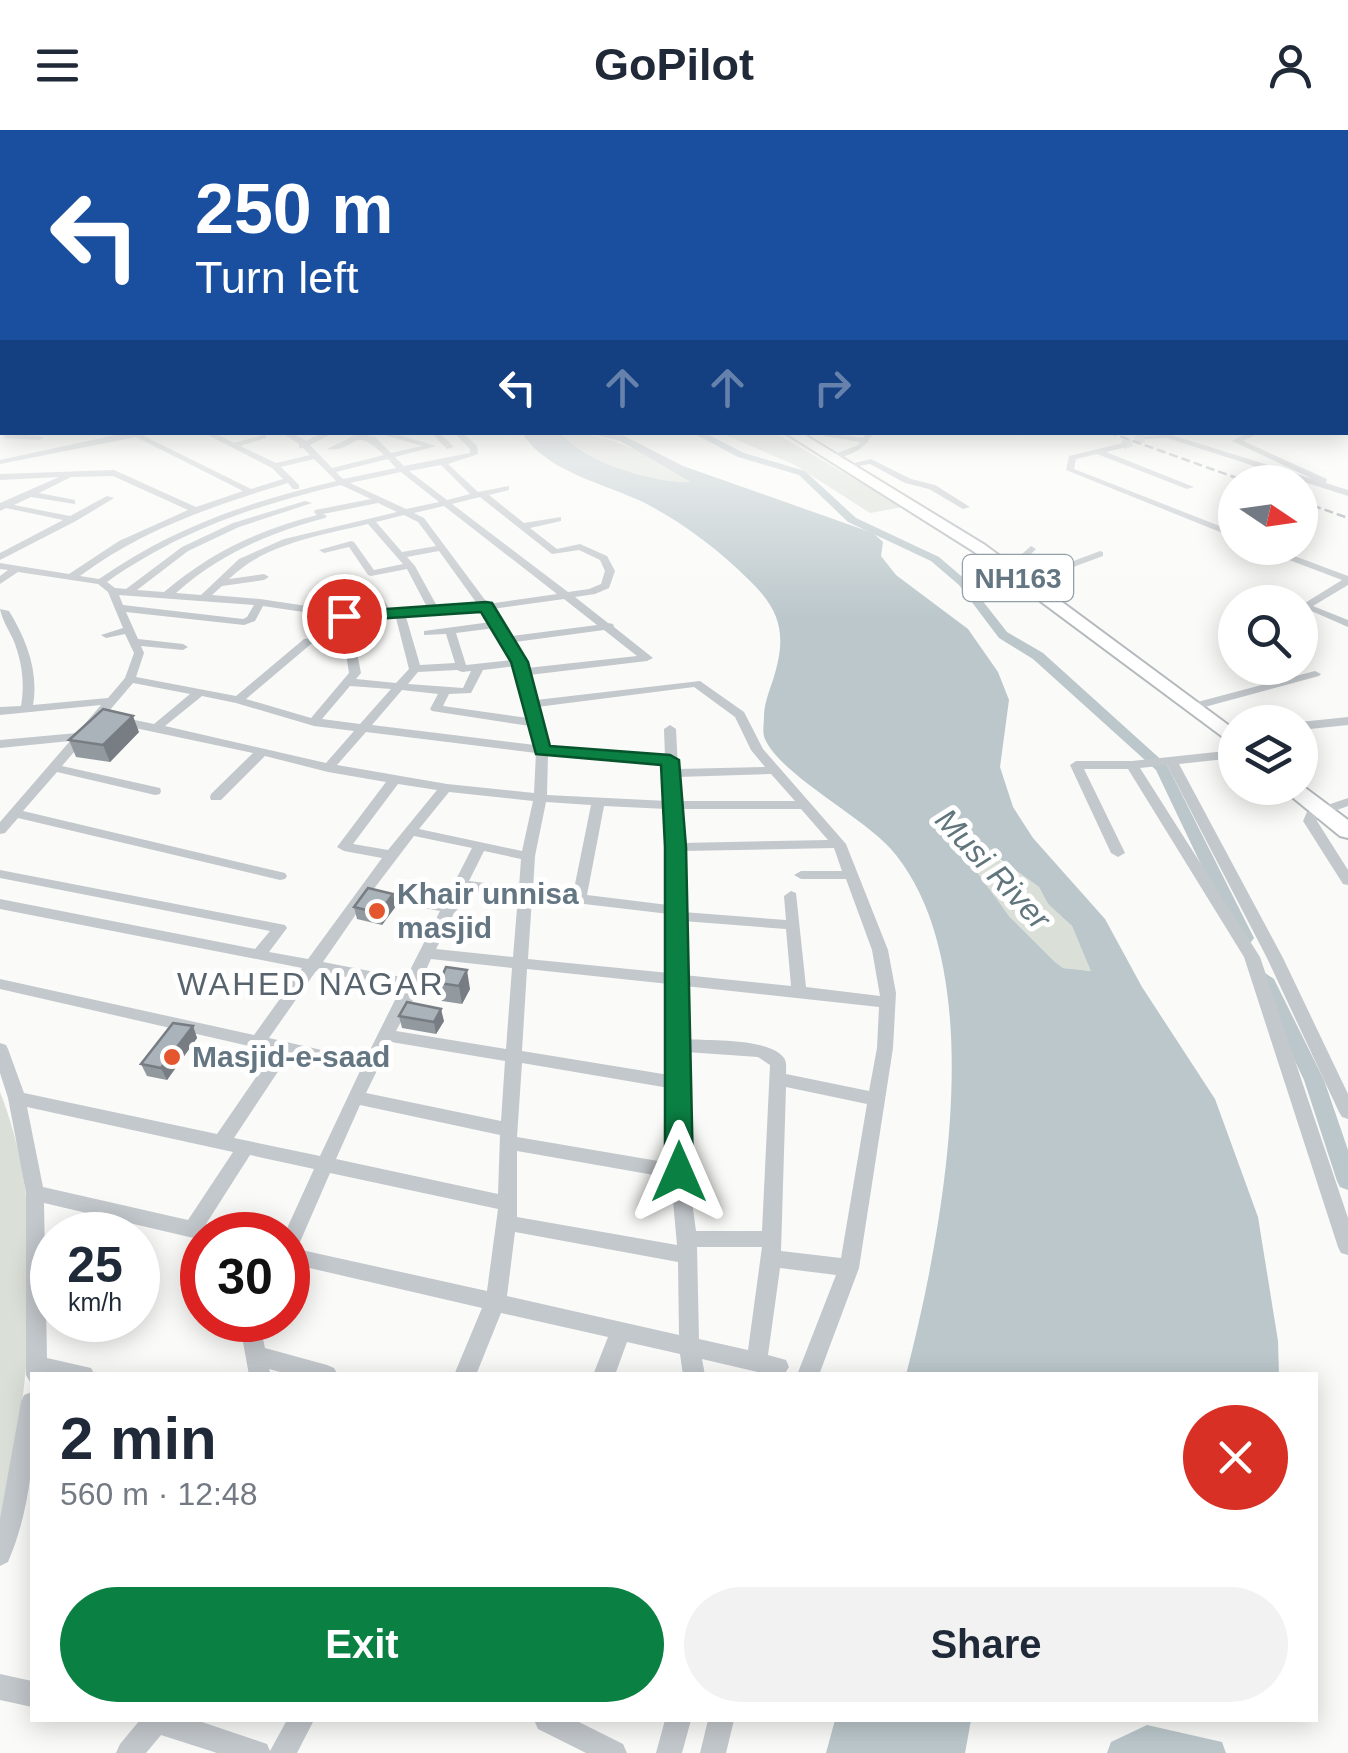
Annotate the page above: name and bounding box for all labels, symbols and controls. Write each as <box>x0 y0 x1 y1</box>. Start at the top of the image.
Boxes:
icon: menu <box>30 38 85 93</box>
icon: person <box>1263 38 1318 93</box>
text: GoPilot <box>594 39 754 90</box>
icon: left <box>30 170 160 300</box>
text: 250 m <box>195 170 393 248</box>
text: Turn left <box>195 252 358 303</box>
icon: left <box>490 360 545 415</box>
icon: ahead <box>595 360 650 415</box>
icon: ahead <box>700 360 755 415</box>
icon: right <box>805 360 860 415</box>
north arrow <box>1218 465 1318 565</box>
map controls <box>1218 465 1318 805</box>
road number: NH163 <box>963 555 1073 601</box>
pin <box>302 574 387 659</box>
button: search <box>1218 585 1318 685</box>
icon: arrive <box>317 589 372 644</box>
button: layers <box>1218 705 1318 805</box>
water label: Musi River <box>928 801 1059 938</box>
place label: Khair unnisa masjid <box>397 877 579 944</box>
marker: Khair unnisa masjid <box>366 900 388 922</box>
district label: WAHED NAGAR <box>177 966 445 1002</box>
place label: Masjid-e-saad <box>192 1040 390 1073</box>
marker: Masjid-e-saad <box>161 1046 183 1068</box>
position arrow <box>627 1120 731 1224</box>
speed limit sign: 30 <box>180 1212 310 1342</box>
text: 25 <box>67 1237 123 1293</box>
text: km/h <box>68 1288 122 1316</box>
text: 2 min <box>60 1405 217 1472</box>
button: close <box>1183 1405 1288 1510</box>
text: 560 m · 12:48 <box>60 1476 257 1512</box>
button: Exit <box>60 1587 664 1702</box>
button: Share <box>684 1587 1288 1702</box>

